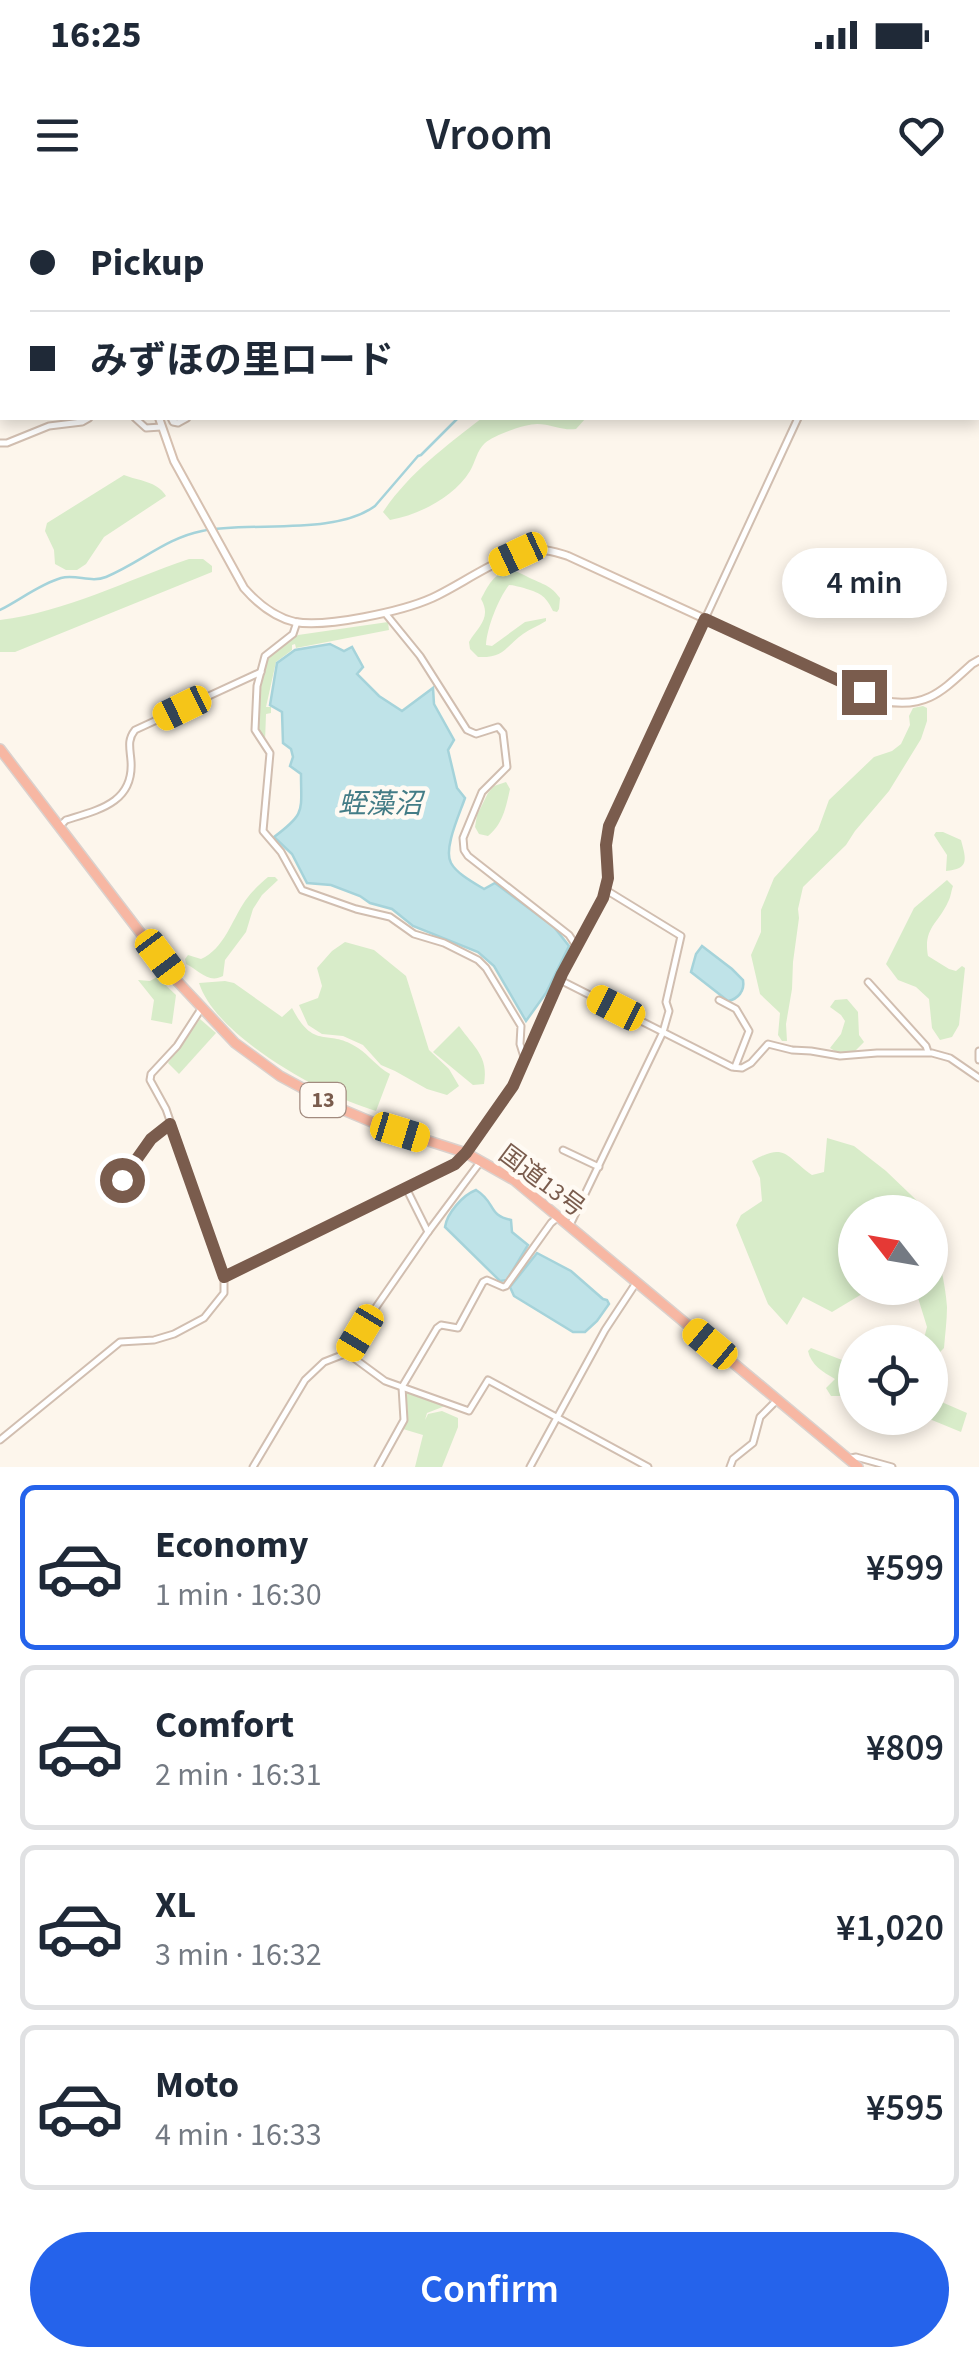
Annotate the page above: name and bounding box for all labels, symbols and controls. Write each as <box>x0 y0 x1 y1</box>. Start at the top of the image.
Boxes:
text: 16:25 <box>50 8 142 62</box>
text: Vroom <box>426 103 553 167</box>
icon: menu <box>30 108 85 163</box>
icon: heart <box>894 108 949 163</box>
text: Pickup <box>90 236 204 290</box>
text: みずほの里ロード <box>90 334 394 388</box>
car <box>484 528 552 580</box>
callout: 4 min <box>782 547 946 617</box>
text: 4 min <box>826 560 903 606</box>
route end <box>842 670 887 715</box>
car <box>148 681 216 735</box>
water label: 蛭藻沼 <box>338 784 426 824</box>
car <box>130 924 190 990</box>
car <box>582 981 650 1035</box>
road number: 13 <box>300 1083 346 1117</box>
car <box>367 1109 433 1155</box>
street label: 国道13号 <box>491 1137 593 1225</box>
route start <box>100 1158 145 1203</box>
north arrow <box>838 1195 948 1305</box>
map controls <box>838 1195 948 1435</box>
car <box>332 1300 388 1366</box>
car <box>677 1313 743 1375</box>
button: locate <box>838 1325 948 1435</box>
text: Economy <box>155 1518 308 1572</box>
icon: car <box>35 1523 125 1613</box>
text: ¥599 <box>866 1541 944 1595</box>
text: 1 min · 16:30 <box>155 1572 322 1618</box>
text: Comfort <box>155 1698 294 1752</box>
icon: car <box>35 1703 125 1793</box>
text: ¥809 <box>866 1721 944 1775</box>
text: 2 min · 16:31 <box>155 1752 322 1798</box>
text: XL <box>155 1878 196 1932</box>
icon: car <box>35 1883 125 1973</box>
text: ¥1,020 <box>836 1901 944 1955</box>
text: 3 min · 16:32 <box>155 1932 322 1978</box>
text: Moto <box>155 2058 239 2112</box>
icon: car <box>35 2063 125 2153</box>
text: ¥595 <box>866 2081 944 2135</box>
text: 4 min · 16:33 <box>155 2112 322 2158</box>
button: Confirm <box>30 2232 949 2347</box>

